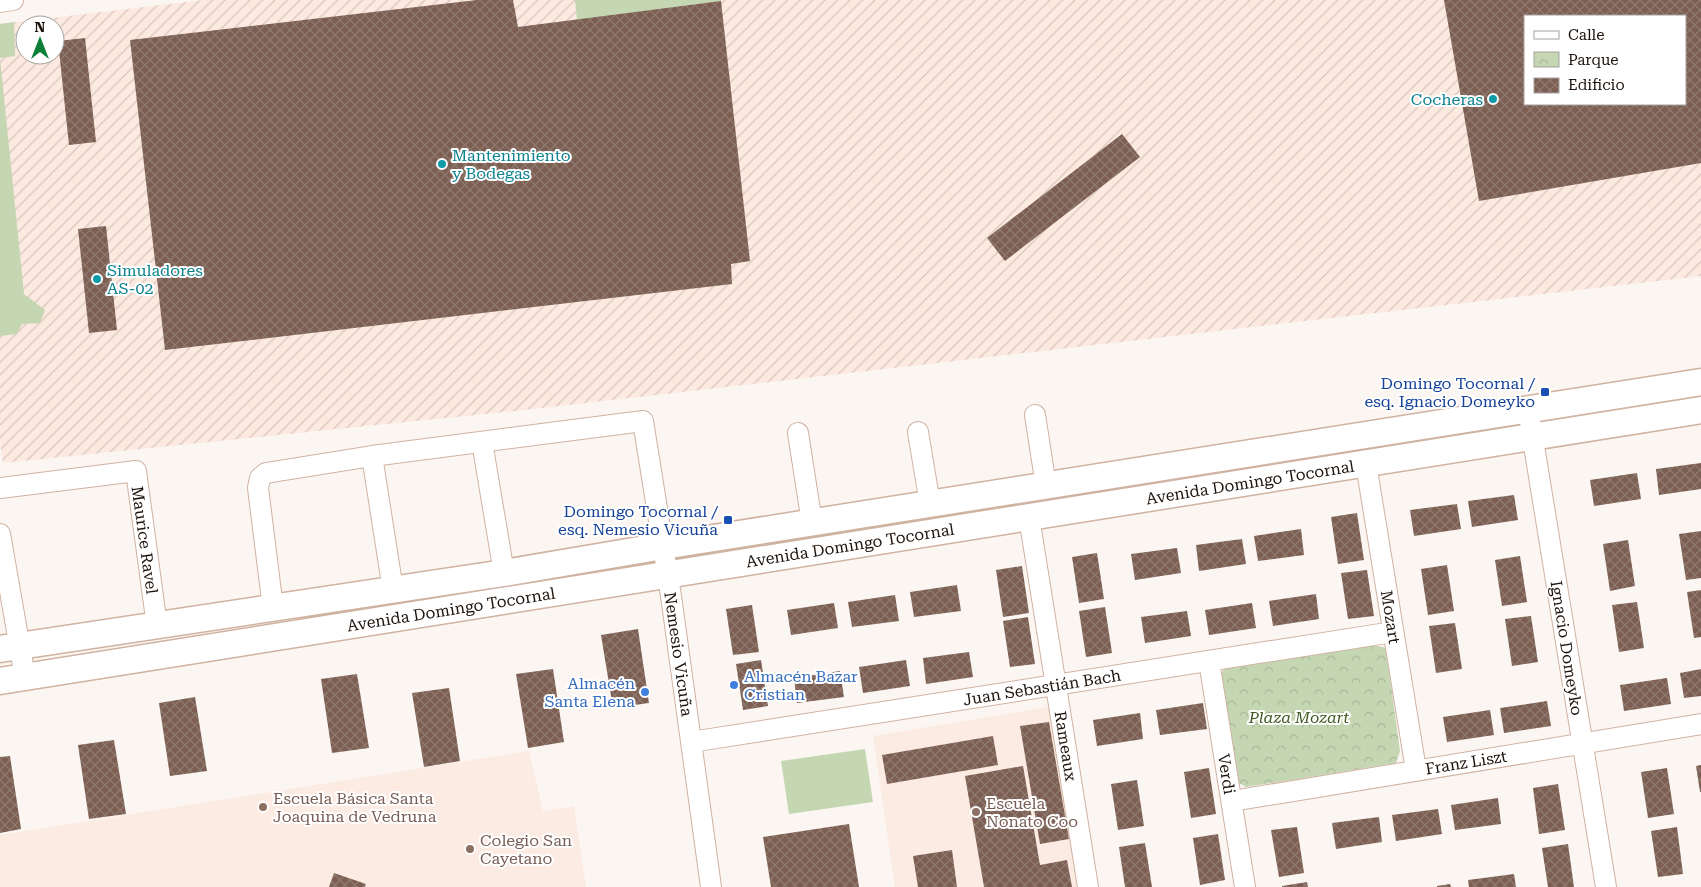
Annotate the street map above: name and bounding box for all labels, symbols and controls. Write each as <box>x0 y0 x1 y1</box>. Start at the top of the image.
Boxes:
north arrow <box>15 15 65 65</box>
legend <box>1524 15 1686 105</box>
text: N <box>35 19 46 35</box>
text: Calle <box>1568 26 1604 44</box>
text: Parque <box>1568 51 1619 69</box>
text: Edificio <box>1568 76 1625 94</box>
place label: Cocheras <box>1411 90 1483 109</box>
marker: Cocheras <box>1487 93 1499 105</box>
place label: Mantenimiento y Bodegas <box>452 146 571 183</box>
marker: Mantenimiento y Bodegas <box>436 158 448 170</box>
place label: Simuladores AS-02 <box>107 261 203 298</box>
marker: Simuladores AS-02 <box>91 273 103 285</box>
place label: Domingo Tocornal / esq. Ignacio Domeyko <box>1364 374 1536 411</box>
marker: Domingo Tocornal / esq. Ignacio Domeyko <box>1539 386 1551 398</box>
street label: Avenida Domingo Tocornal <box>1145 457 1356 508</box>
street label: Maurice Ravel <box>128 485 161 595</box>
place label: Domingo Tocornal / esq. Nemesio Vicuña <box>558 502 719 539</box>
marker: Domingo Tocornal / esq. Nemesio Vicuña <box>722 514 734 526</box>
street label: Avenida Domingo Tocornal <box>745 520 956 571</box>
street label: Ignacio Domeyko <box>1546 579 1587 717</box>
street label: Avenida Domingo Tocornal <box>346 584 557 635</box>
street label: Mozart <box>1377 589 1404 645</box>
street label: Nemesio Vicuña <box>660 591 697 718</box>
street label: Juan Sebastián Bach <box>962 666 1122 709</box>
place label: Almacén Bazar Cristian <box>744 667 858 704</box>
place label: Almacén Santa Elena <box>544 674 635 711</box>
marker: Almacén Bazar Cristian <box>728 679 740 691</box>
marker: Almacén Santa Elena <box>639 686 651 698</box>
park label: Plaza Mozart <box>1248 708 1349 727</box>
street label: Rameaux <box>1051 710 1081 783</box>
street label: Franz Liszt <box>1424 747 1508 778</box>
street label: Verdi <box>1214 752 1239 796</box>
place label: Escuela Básica Santa Joaquina de Vedruna <box>273 789 437 826</box>
place label: Escuela Nonato Coo <box>986 794 1078 831</box>
marker: Escuela Básica Santa Joaquina de Vedruna <box>257 801 269 813</box>
marker: Escuela Nonato Coo <box>970 806 982 818</box>
place label: Colegio San Cayetano <box>480 831 572 868</box>
marker: Colegio San Cayetano <box>464 843 476 855</box>

